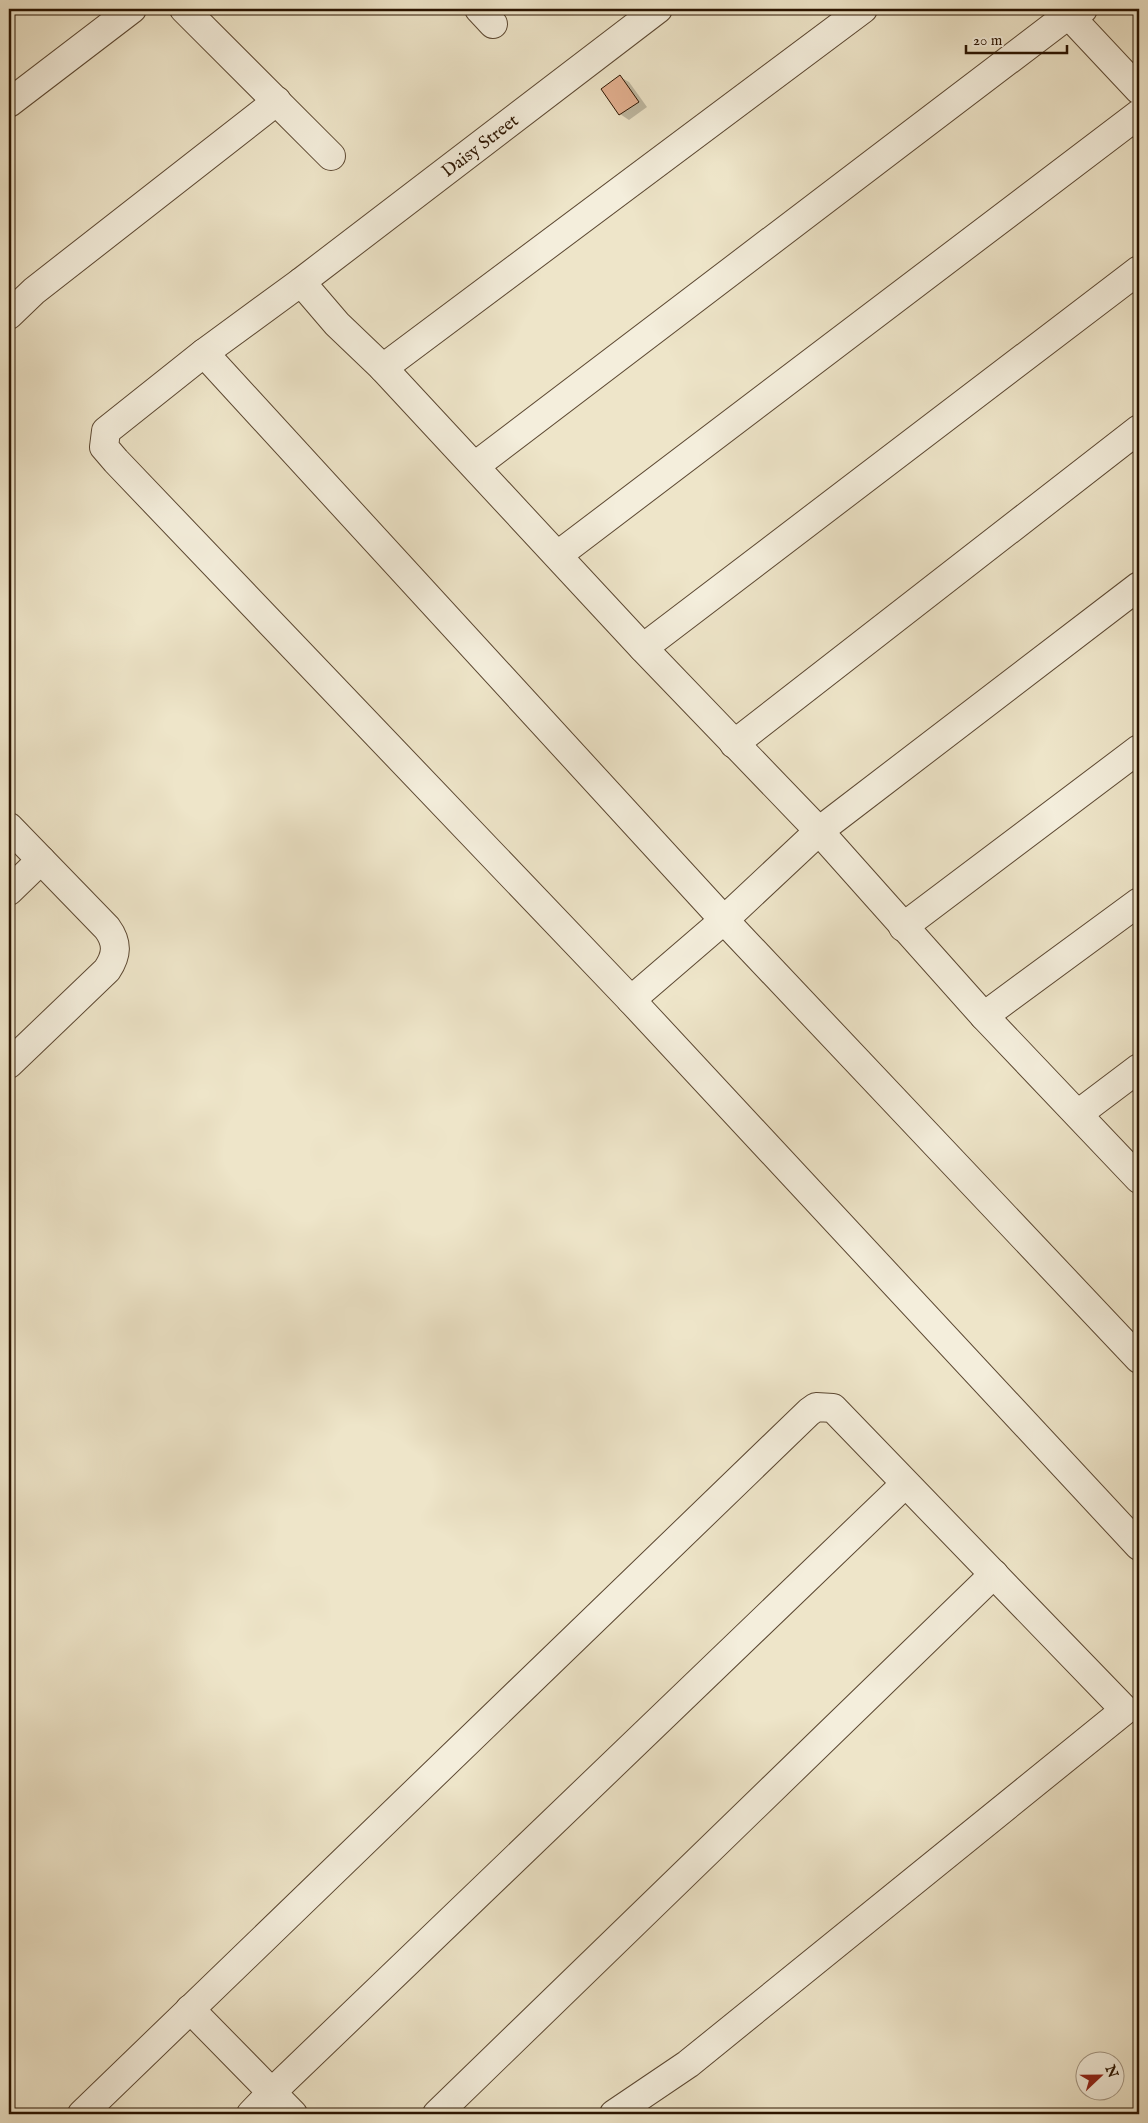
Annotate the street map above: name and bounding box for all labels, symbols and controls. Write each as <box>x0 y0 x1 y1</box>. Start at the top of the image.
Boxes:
scale bar <box>966 22 1067 54</box>
text: 20 m <box>973 31 1003 50</box>
street label: Daisy Street <box>438 110 524 183</box>
north arrow <box>1076 2050 1126 2100</box>
text: N <box>1100 2062 1122 2080</box>

